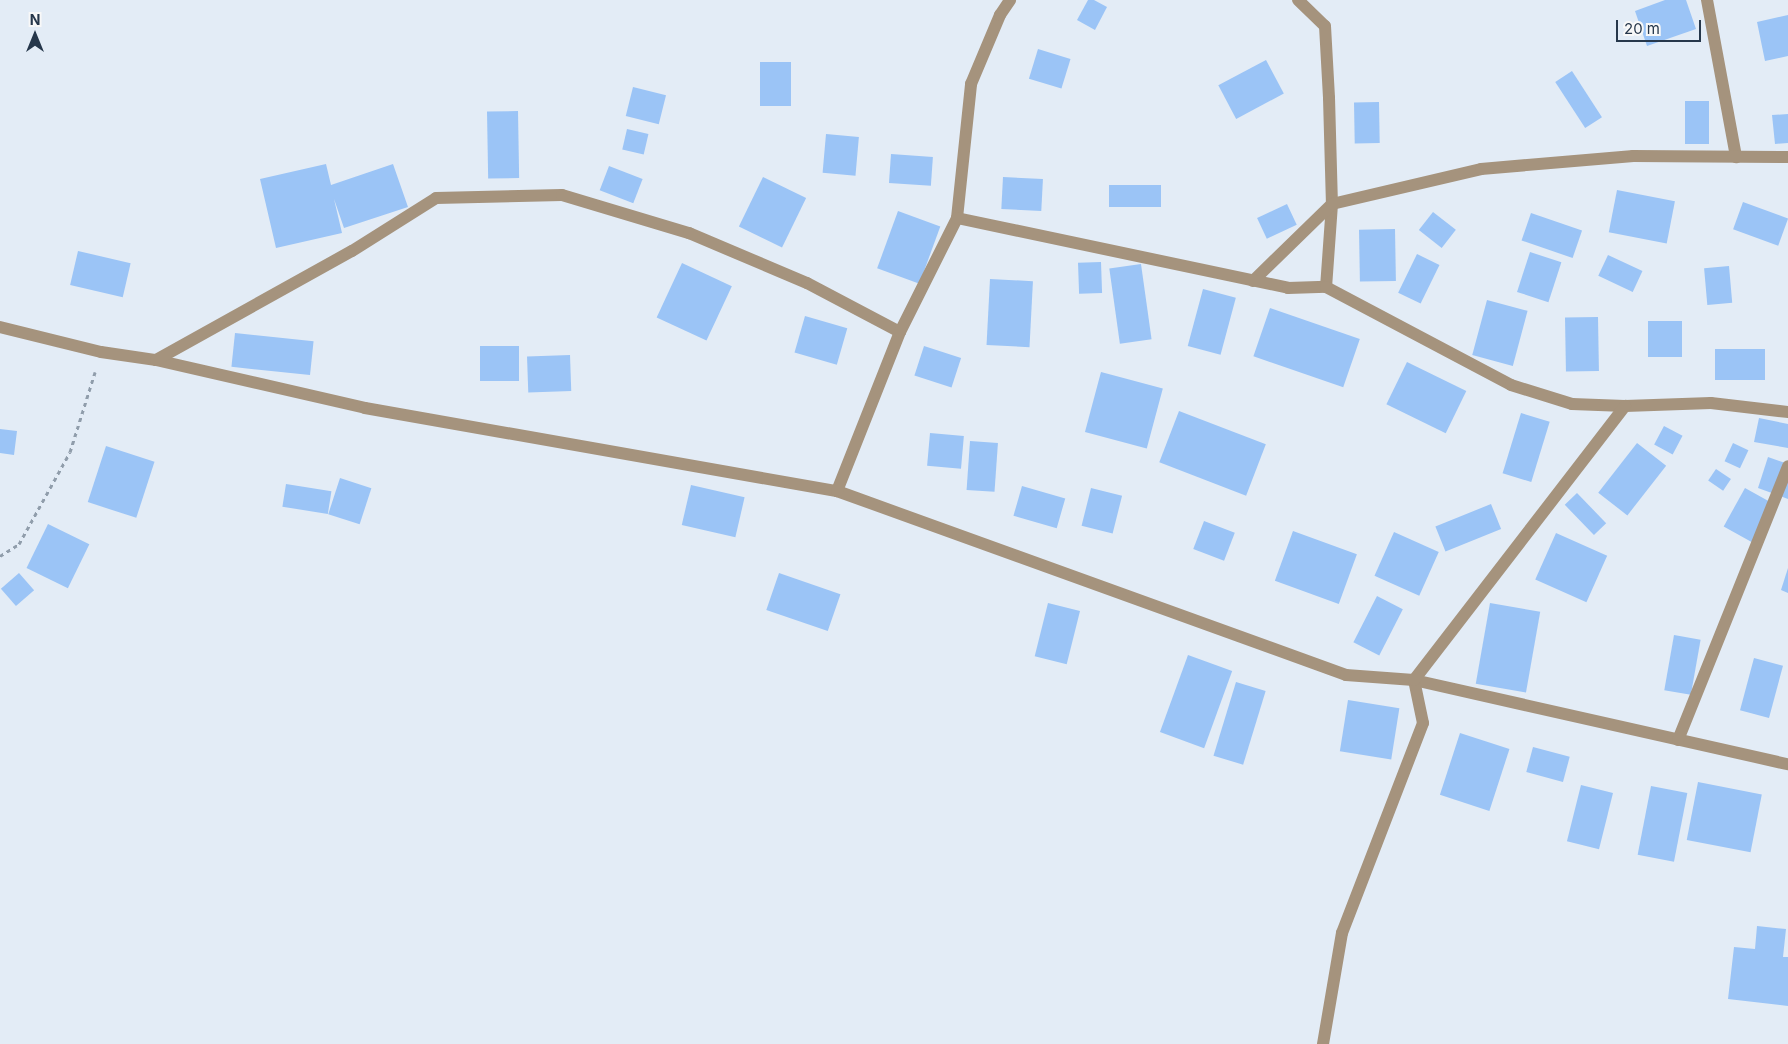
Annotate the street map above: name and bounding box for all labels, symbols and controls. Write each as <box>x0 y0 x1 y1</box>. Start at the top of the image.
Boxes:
north arrow <box>10 10 60 60</box>
scale bar <box>1618 10 1703 42</box>
text: N <box>30 11 40 28</box>
text: 20 m <box>1624 19 1660 38</box>

